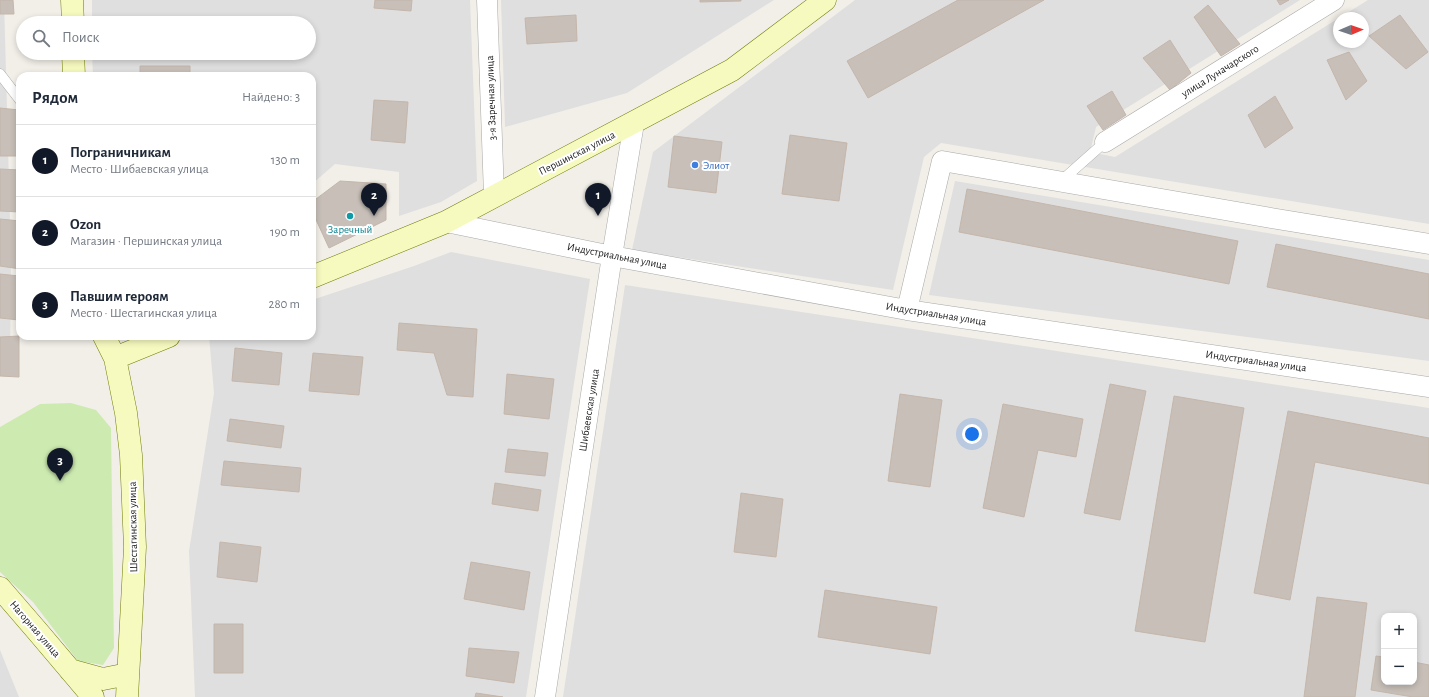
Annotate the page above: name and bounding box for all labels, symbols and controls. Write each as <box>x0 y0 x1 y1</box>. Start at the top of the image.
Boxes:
north arrow <box>1333 12 1369 48</box>
search box <box>16 16 316 60</box>
icon: search <box>30 27 52 49</box>
text: Поиск <box>62 30 100 45</box>
street label: улица Луначарского <box>1179 43 1261 100</box>
street label: 3-я Заречная улица <box>484 55 498 141</box>
text: Рядом <box>32 89 78 106</box>
text: Найдено: 3 <box>242 91 300 104</box>
street label: Першинская улица <box>537 129 617 177</box>
text: Пограничникам <box>70 145 171 160</box>
text: 1 <box>43 154 47 167</box>
text: 130 m <box>271 154 300 167</box>
marker: Элиот <box>690 160 700 170</box>
place label: Элиот <box>703 160 729 171</box>
text: Место · Шибаевская улица <box>70 163 209 176</box>
pin: 2 <box>361 183 387 216</box>
pin: 1 <box>585 183 611 216</box>
marker: Заречный <box>345 211 355 221</box>
text: Ozon <box>70 217 101 232</box>
place label: Заречный <box>328 224 372 235</box>
text: 2 <box>42 226 48 239</box>
text: 190 m <box>270 226 300 239</box>
text: Магазин · Першинская улица <box>70 235 222 248</box>
street label: Индустриальная улица <box>566 241 668 271</box>
text: Павшим героям <box>70 289 169 304</box>
text: 3 <box>42 298 48 311</box>
text: 280 m <box>269 298 300 311</box>
street label: Индустриальная улица <box>885 301 987 327</box>
text: Место · Шестагинская улица <box>70 307 217 320</box>
street label: Индустриальная улица <box>1205 348 1307 374</box>
street label: Шибаевская улица <box>577 368 601 452</box>
your location <box>962 424 982 444</box>
pin: 3 <box>47 448 73 481</box>
street label: Шестагинская улица <box>127 481 139 573</box>
street label: Нагорная улица <box>8 599 62 659</box>
map controls <box>1381 613 1417 685</box>
button: + <box>1381 613 1417 649</box>
button: − <box>1381 649 1417 685</box>

